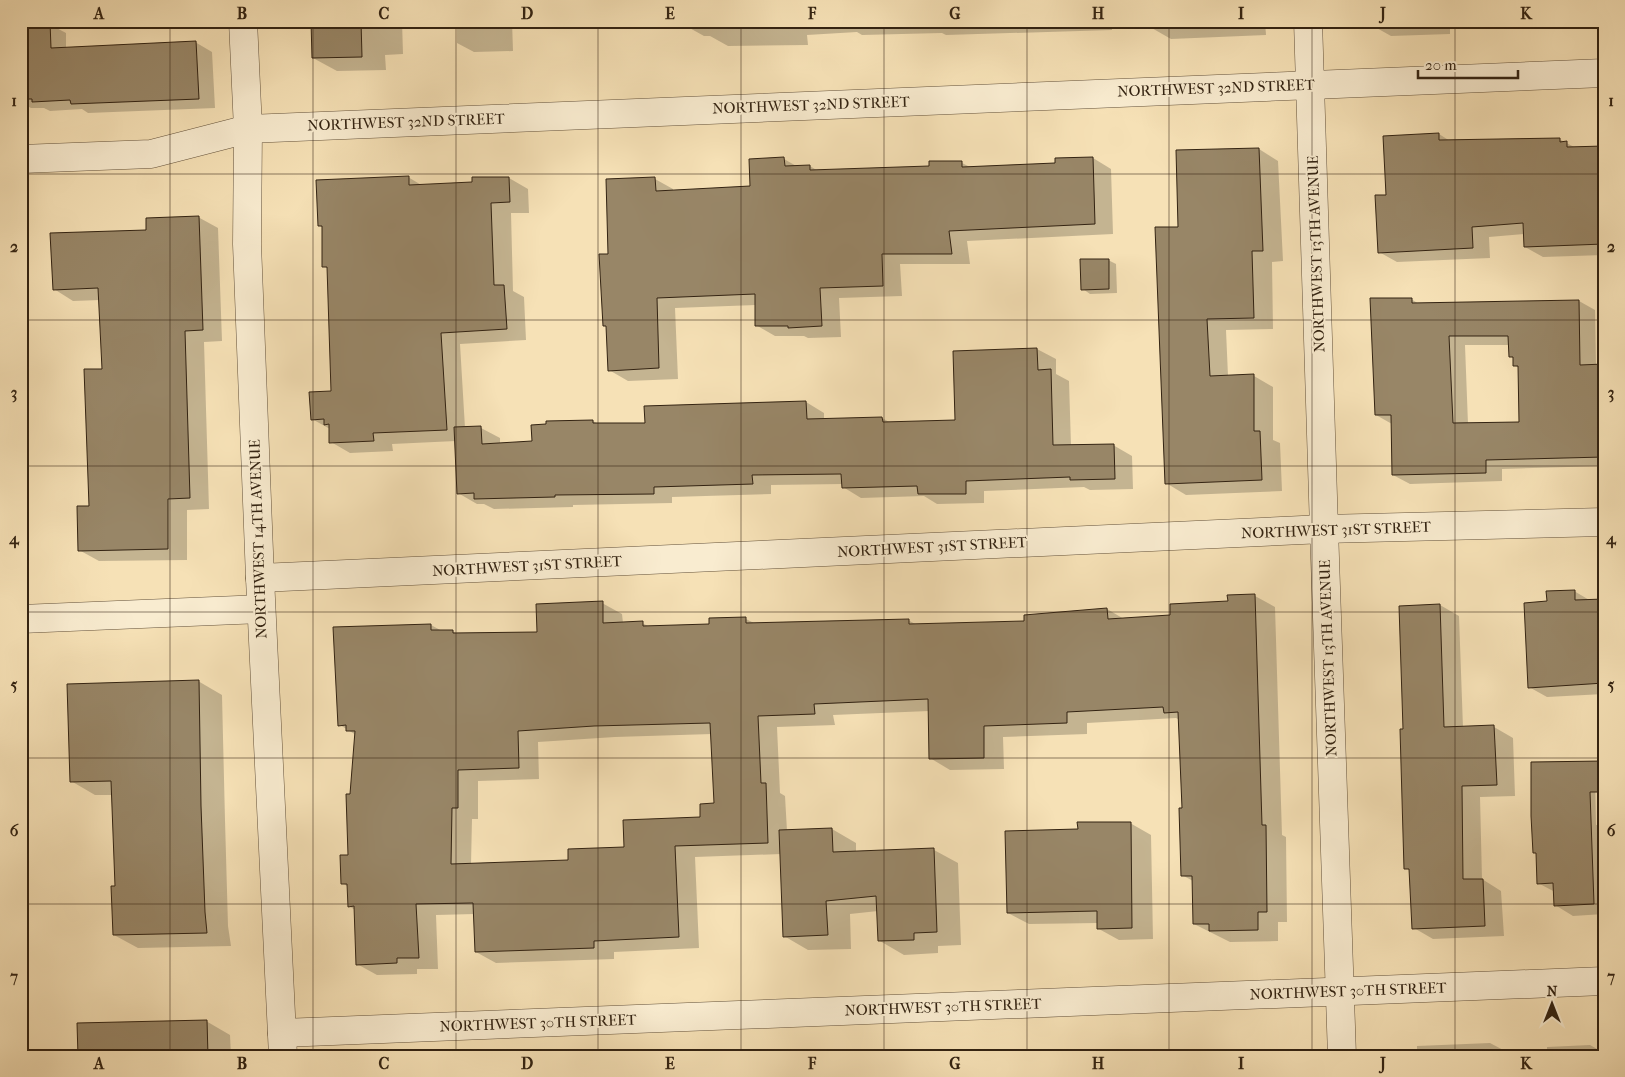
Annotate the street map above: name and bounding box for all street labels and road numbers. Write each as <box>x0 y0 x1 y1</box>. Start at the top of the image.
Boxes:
street label: NORTHWEST 32ND STREET <box>1117 76 1316 100</box>
street label: NORTHWEST 32ND STREET <box>712 93 911 117</box>
street label: NORTHWEST 32ND STREET <box>307 110 506 134</box>
street label: NORTHWEST 13TH AVENUE <box>1304 155 1328 353</box>
street label: NORTHWEST 14TH AVENUE <box>246 439 270 639</box>
street label: NORTHWEST 31ST STREET <box>1241 518 1432 542</box>
street label: NORTHWEST 31ST STREET <box>837 533 1028 561</box>
street label: NORTHWEST 31ST STREET <box>432 552 623 580</box>
street label: NORTHWEST 13TH AVENUE <box>1316 559 1340 757</box>
street label: NORTHWEST 30TH STREET <box>1249 979 1448 1003</box>
street label: NORTHWEST 30TH STREET <box>844 995 1043 1019</box>
street label: NORTHWEST 30TH STREET <box>439 1011 638 1035</box>

